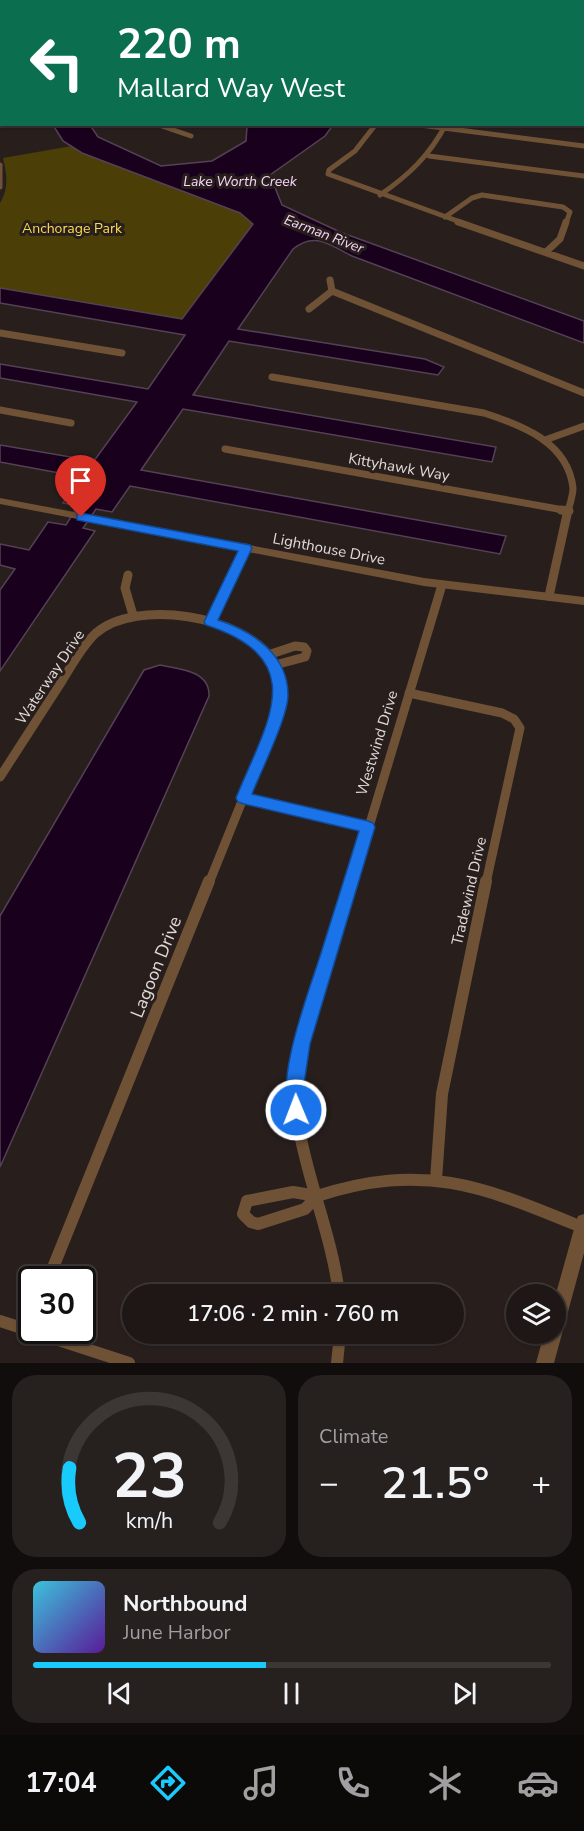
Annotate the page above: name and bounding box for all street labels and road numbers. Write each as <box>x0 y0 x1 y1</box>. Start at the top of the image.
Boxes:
street label: Kittyhawk Way <box>347 448 452 486</box>
street label: Lighthouse Drive <box>271 528 387 570</box>
street label: Waterway Drive <box>11 626 89 728</box>
street label: Westwind Drive <box>352 688 402 798</box>
street label: Tradewind Drive <box>447 835 491 947</box>
street label: Lagoon Drive <box>125 913 187 1021</box>

